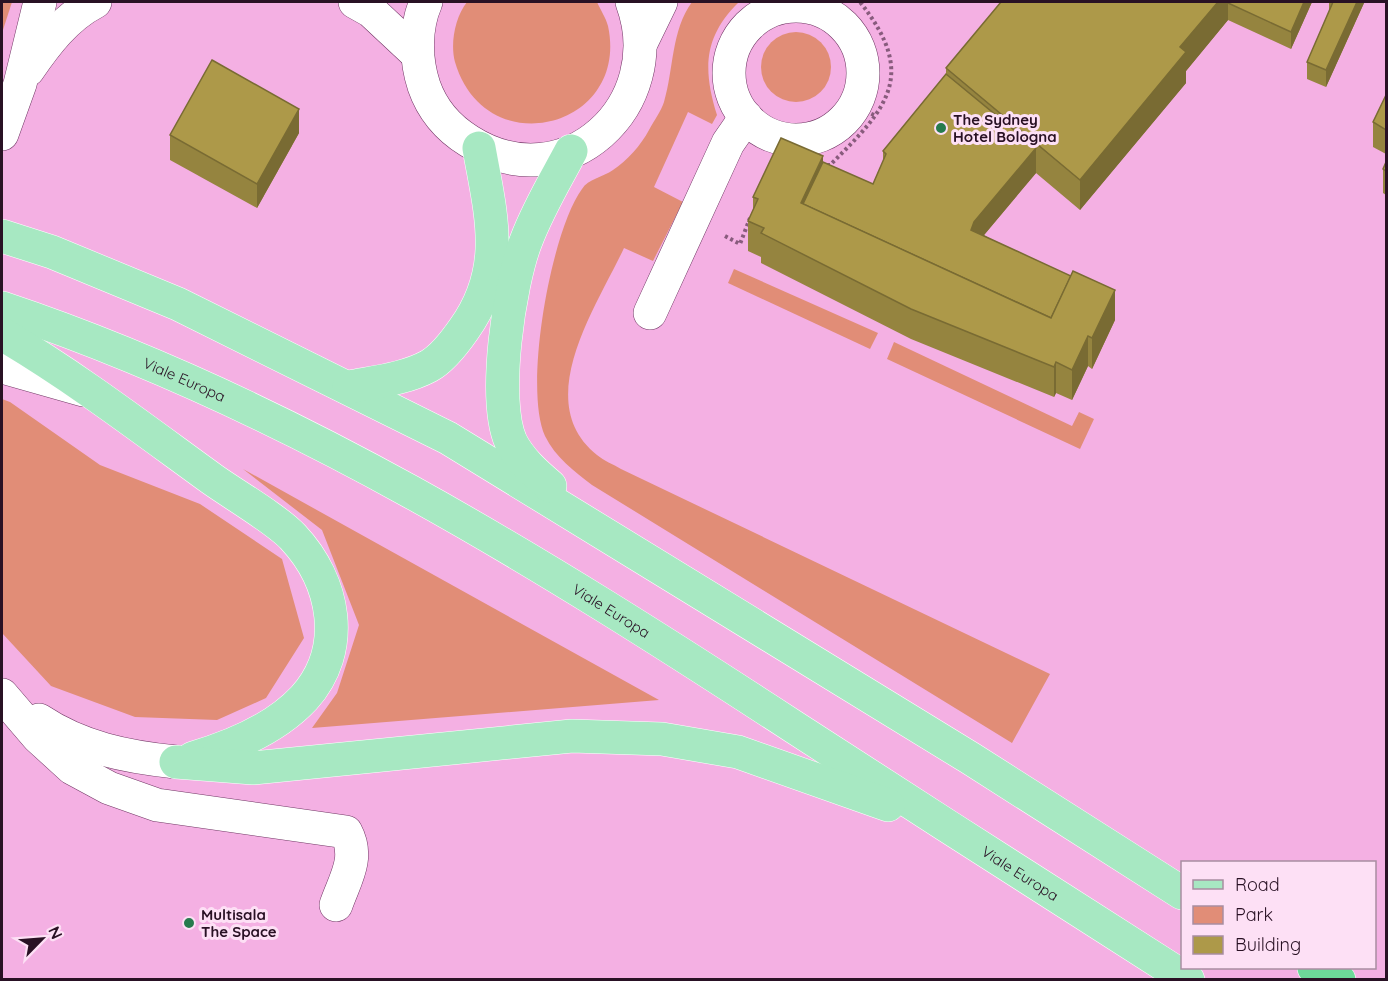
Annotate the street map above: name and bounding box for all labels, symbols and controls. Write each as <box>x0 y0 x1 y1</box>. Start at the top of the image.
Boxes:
place label: The Sydney Hotel Bologna <box>953 110 1057 146</box>
marker: The Sydney Hotel Bologna <box>934 121 948 135</box>
street label: Viale Europa <box>141 353 229 406</box>
street label: Viale Europa <box>569 579 654 642</box>
street label: Viale Europa <box>978 841 1062 905</box>
legend <box>1181 861 1376 969</box>
text: Road <box>1235 873 1280 896</box>
text: Park <box>1235 903 1273 926</box>
place label: Multisala The Space <box>201 905 277 941</box>
north arrow <box>12 909 72 969</box>
marker: Multisala The Space <box>182 916 196 930</box>
text: N <box>44 923 67 942</box>
text: Building <box>1235 933 1301 956</box>

